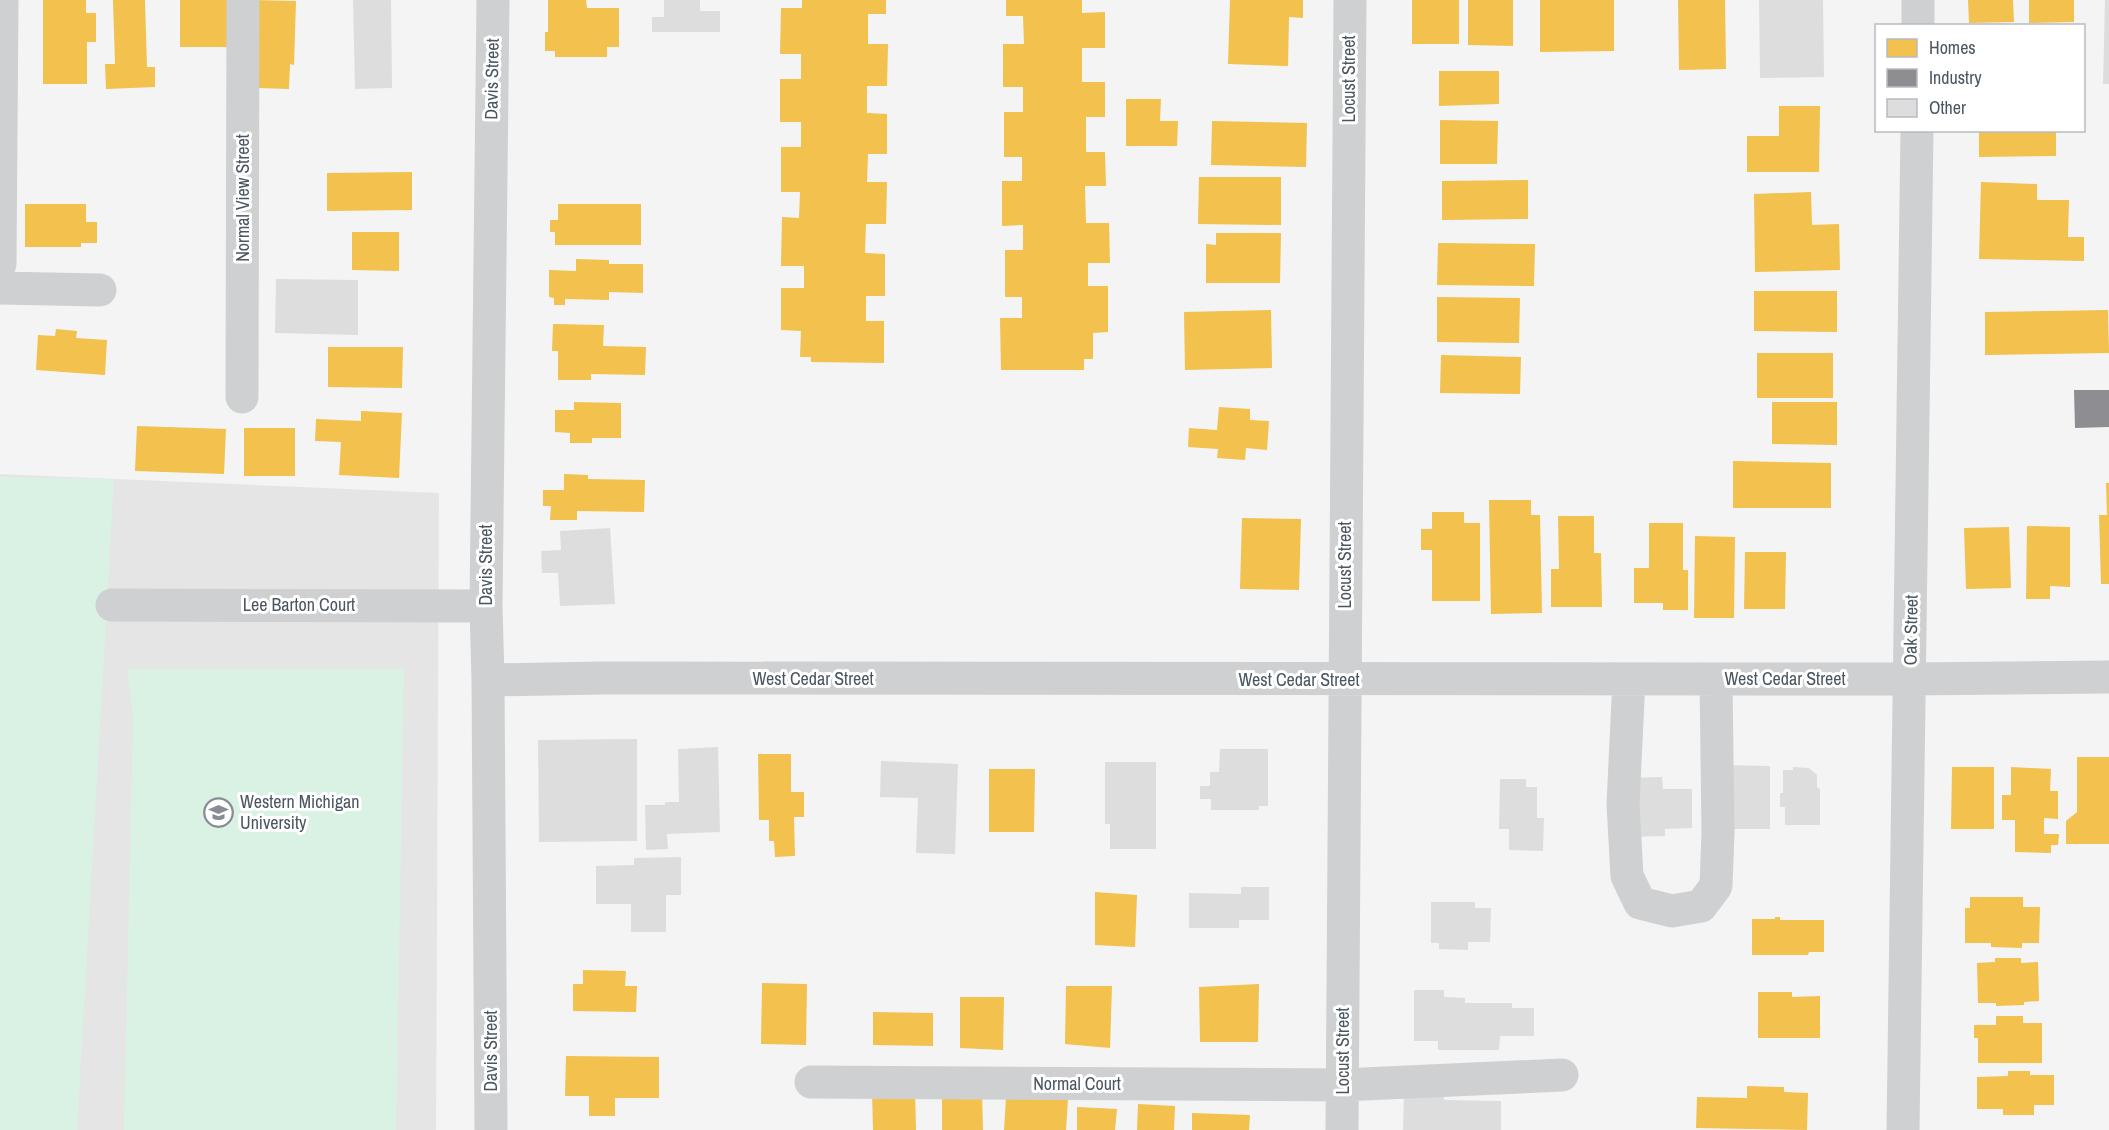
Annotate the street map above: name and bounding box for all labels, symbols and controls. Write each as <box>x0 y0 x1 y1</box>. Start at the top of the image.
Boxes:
legend <box>1875 24 2085 132</box>
text: Homes <box>1929 35 1976 60</box>
street label: Locust Street <box>1336 36 1361 122</box>
street label: Davis Street <box>478 38 505 120</box>
text: Industry <box>1929 65 1982 90</box>
text: Other <box>1929 95 1966 120</box>
street label: Normal View Street <box>230 134 255 262</box>
street label: Locust Street <box>1332 522 1357 608</box>
street label: Davis Street <box>473 524 498 606</box>
street label: Lee Barton Court <box>243 592 355 617</box>
street label: Oak Street <box>1897 594 1924 665</box>
street label: West Cedar Street <box>752 666 874 691</box>
street label: West Cedar Street <box>1724 666 1846 691</box>
street label: West Cedar Street <box>1238 667 1360 692</box>
place label: Western Michigan University <box>240 789 360 835</box>
school or university icon: Western Michigan University <box>203 796 235 828</box>
street label: Locust Street <box>1330 1008 1355 1094</box>
street label: Davis Street <box>478 1010 503 1092</box>
street label: Normal Court <box>1033 1071 1121 1096</box>

